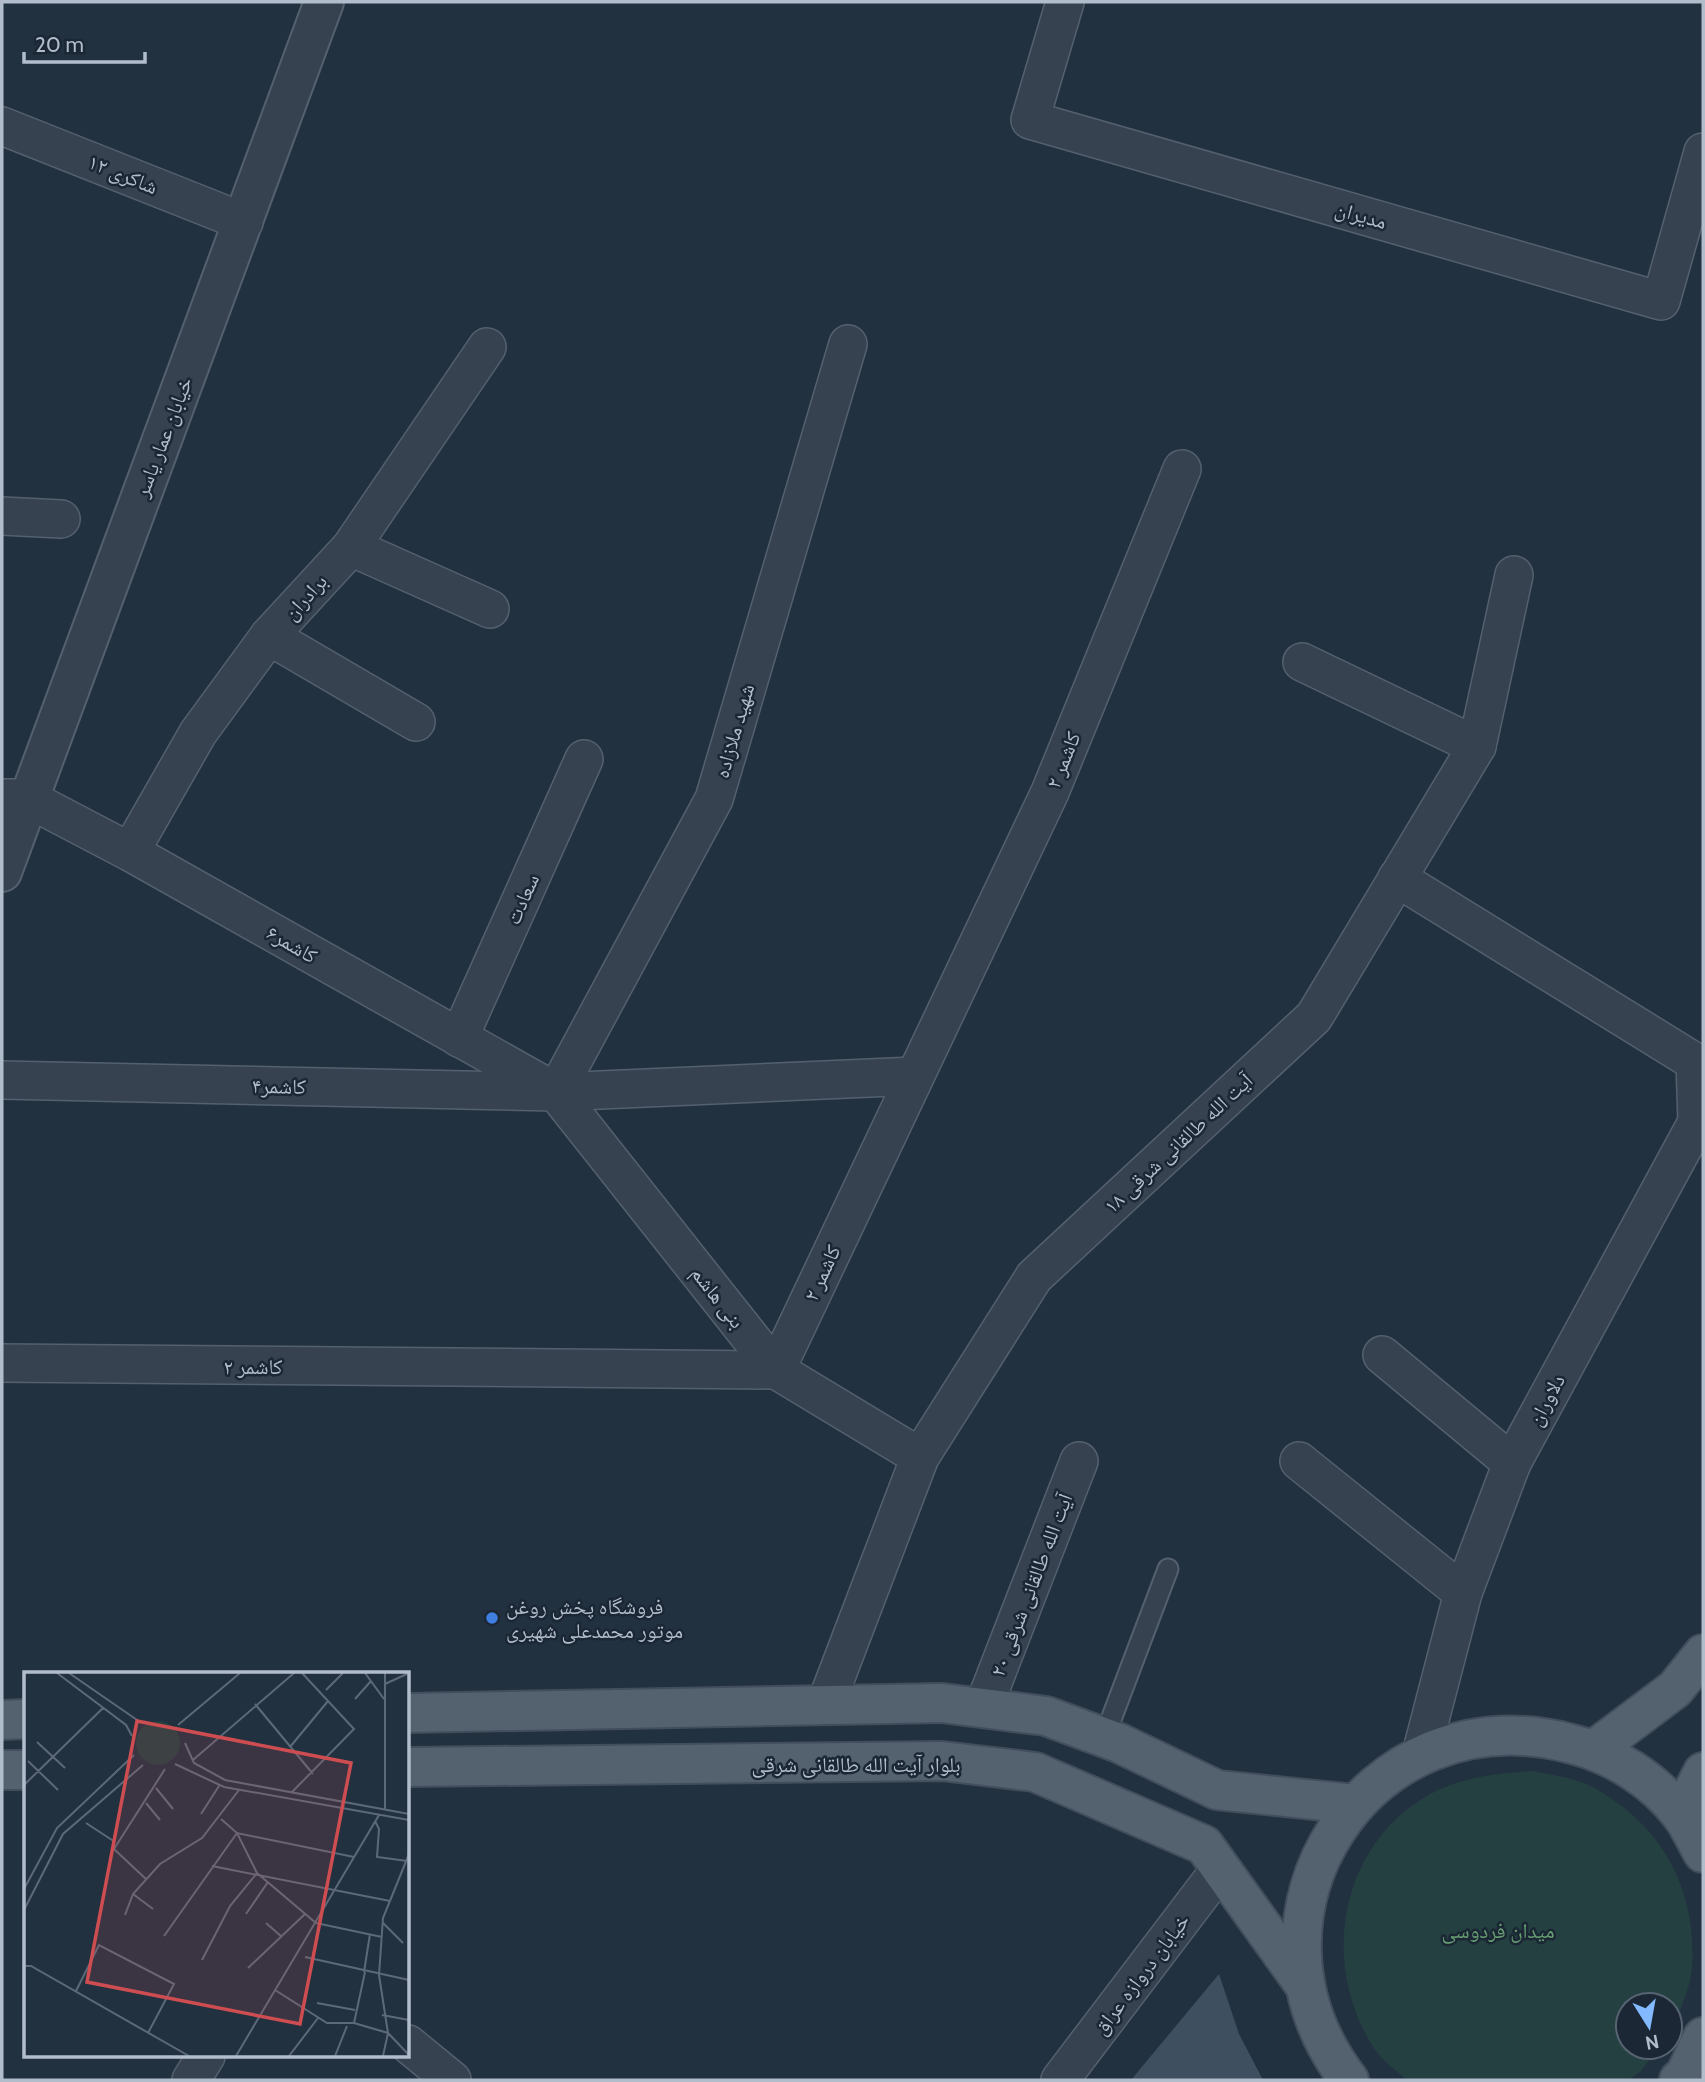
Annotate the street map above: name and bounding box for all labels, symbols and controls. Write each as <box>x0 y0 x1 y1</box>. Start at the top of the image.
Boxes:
scale bar <box>24 21 145 65</box>
text: 20 m <box>35 32 84 57</box>
street label: شاکری ۱۲ <box>85 149 161 199</box>
street label: مدیران <box>1332 196 1390 234</box>
street label: خیابان عمار یاسر <box>128 373 197 502</box>
street label: برادران <box>278 569 332 625</box>
street label: شهید ملازاده <box>709 681 759 781</box>
street label: کاشمر ۲ <box>1040 728 1086 792</box>
street label: سعادت <box>500 870 544 928</box>
street label: کاشمر۶ <box>262 920 322 969</box>
street label: آیت الله طالقانی شرقی ۱۸ <box>1099 1067 1259 1219</box>
street label: کاشمر۴ <box>252 1073 307 1099</box>
street label: کاشمر ۲ <box>798 1241 846 1305</box>
street label: بنی هاشم <box>684 1261 750 1334</box>
street label: کاشمر ۲ <box>223 1354 283 1379</box>
street label: دلاوران <box>1522 1370 1570 1430</box>
street label: آیت الله طالقانی شرقی ۲۰ <box>985 1489 1079 1680</box>
place label: فروشگاه پخش روغن موتور محمدعلی شهیری <box>506 1594 683 1644</box>
marker: فروشگاه پخش روغن موتور محمدعلی شهیری <box>484 1610 500 1626</box>
inset map <box>24 1672 410 2058</box>
street label: بلوار آیت الله طالقانی شرقی <box>751 1752 961 1778</box>
street label: خیابان دروازه عراق <box>1087 1909 1195 2040</box>
park label: میدان فردوسی <box>1441 1918 1555 1944</box>
north arrow <box>1614 1991 1684 2061</box>
text: N <box>1643 2030 1661 2055</box>

